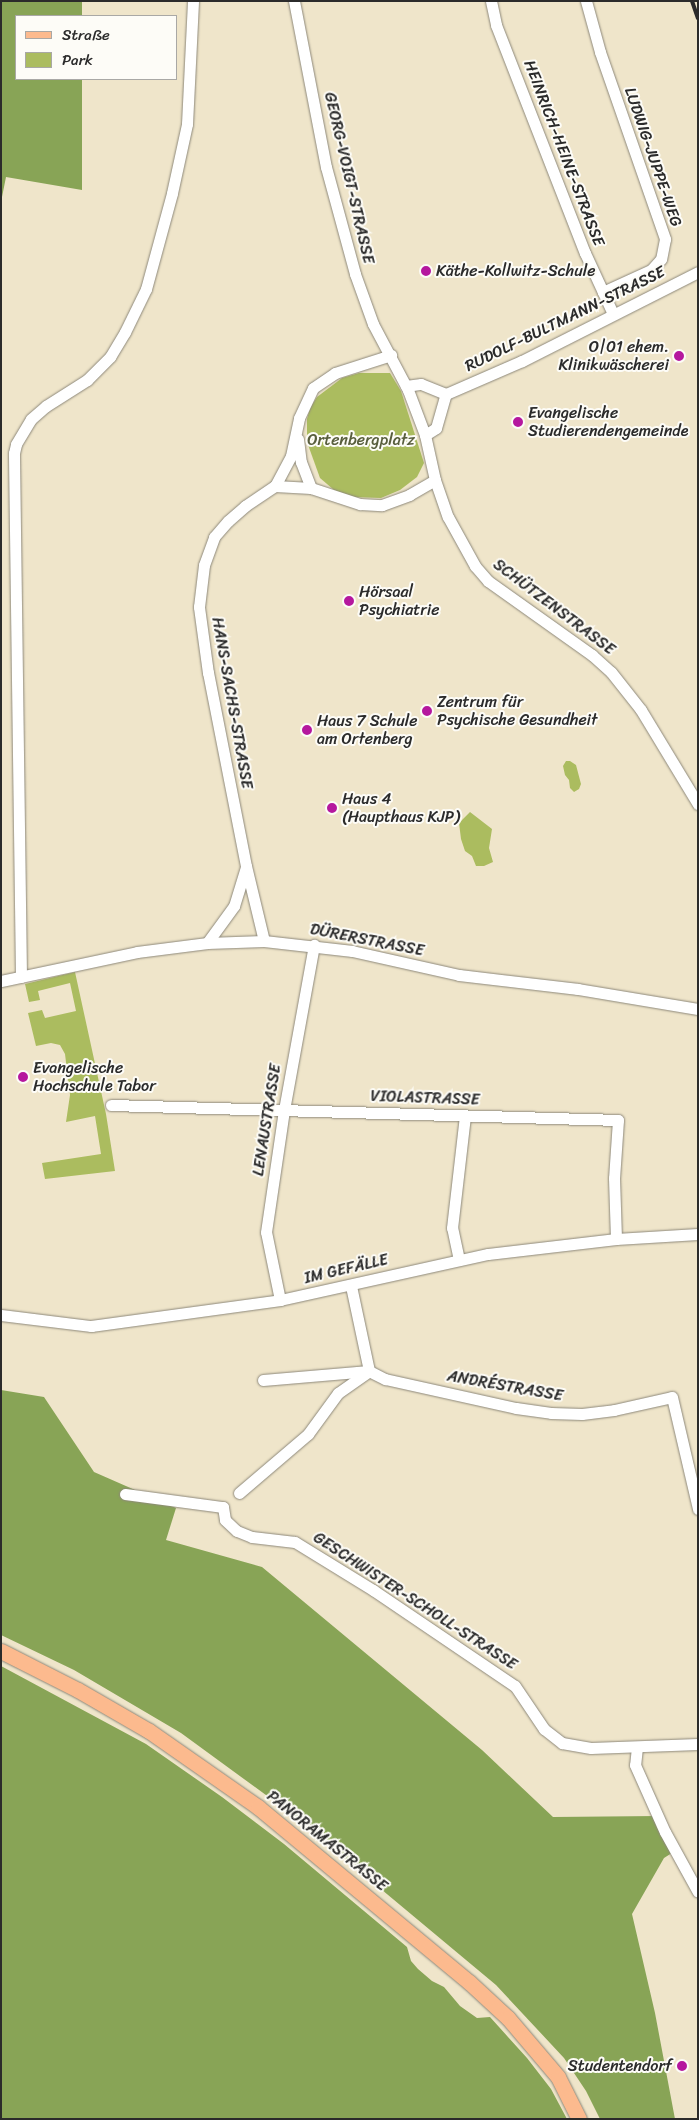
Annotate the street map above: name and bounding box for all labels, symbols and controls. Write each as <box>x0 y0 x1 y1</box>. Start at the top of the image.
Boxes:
legend <box>15 15 178 80</box>
text: Straße <box>62 22 110 48</box>
text: Park <box>62 47 93 73</box>
street label: HEINRICH-HEINE-STRASSE <box>520 57 608 249</box>
street label: LUDWIG-JUPPE-WEG <box>620 85 686 229</box>
street label: GEORG-VOIGT-STRASSE <box>320 90 378 266</box>
place label: Käthe-Kollwitz-Schule <box>436 261 596 281</box>
street label: RUDOLF-BULTMANN-STRASSE <box>462 262 668 376</box>
marker: Käthe-Kollwitz-Schule <box>420 265 432 277</box>
place label: O|01 ehem. Klinikwäscherei <box>559 337 669 375</box>
marker: O|01 ehem. Klinikwäscherei <box>673 350 685 362</box>
place label: Evangelische Studierendengemeinde <box>528 403 688 441</box>
marker: Evangelische Studierendengemeinde <box>512 416 524 428</box>
park label: Ortenbergplatz <box>307 430 415 450</box>
street label: SCHÜTZENSTRASSE <box>489 555 619 659</box>
place label: Hörsaal Psychiatrie <box>359 582 439 620</box>
marker: Hörsaal Psychiatrie <box>343 595 355 607</box>
street label: HANS-SACHS-STRASSE <box>207 616 257 790</box>
place label: Zentrum für Psychische Gesundheit <box>437 692 598 730</box>
marker: Zentrum für Psychische Gesundheit <box>421 705 433 717</box>
place label: Haus 7 Schule am Ortenberg <box>317 711 418 749</box>
marker: Haus 7 Schule am Ortenberg <box>301 724 313 736</box>
place label: Haus 4 (Haupthaus KJP) <box>342 789 460 827</box>
marker: Haus 4 (Haupthaus KJP) <box>326 802 338 814</box>
street label: DÜRERSTRASSE <box>308 920 426 960</box>
place label: Evangelische Hochschule Tabor <box>33 1058 156 1096</box>
street label: LENAUSTRASSE <box>249 1063 285 1177</box>
marker: Evangelische Hochschule Tabor <box>17 1071 29 1083</box>
street label: VIOLASTRASSE <box>370 1087 480 1109</box>
street label: IM GEFÄLLE <box>302 1250 390 1288</box>
street label: ANDRÉSTRASSE <box>446 1366 564 1406</box>
street label: GESCHWISTER-SCHOLL-STRASSE <box>310 1528 520 1674</box>
street label: PANORAMASTRASSE <box>263 1787 391 1895</box>
place label: Studentendorf <box>568 2056 672 2076</box>
marker: Studentendorf <box>676 2060 688 2072</box>

